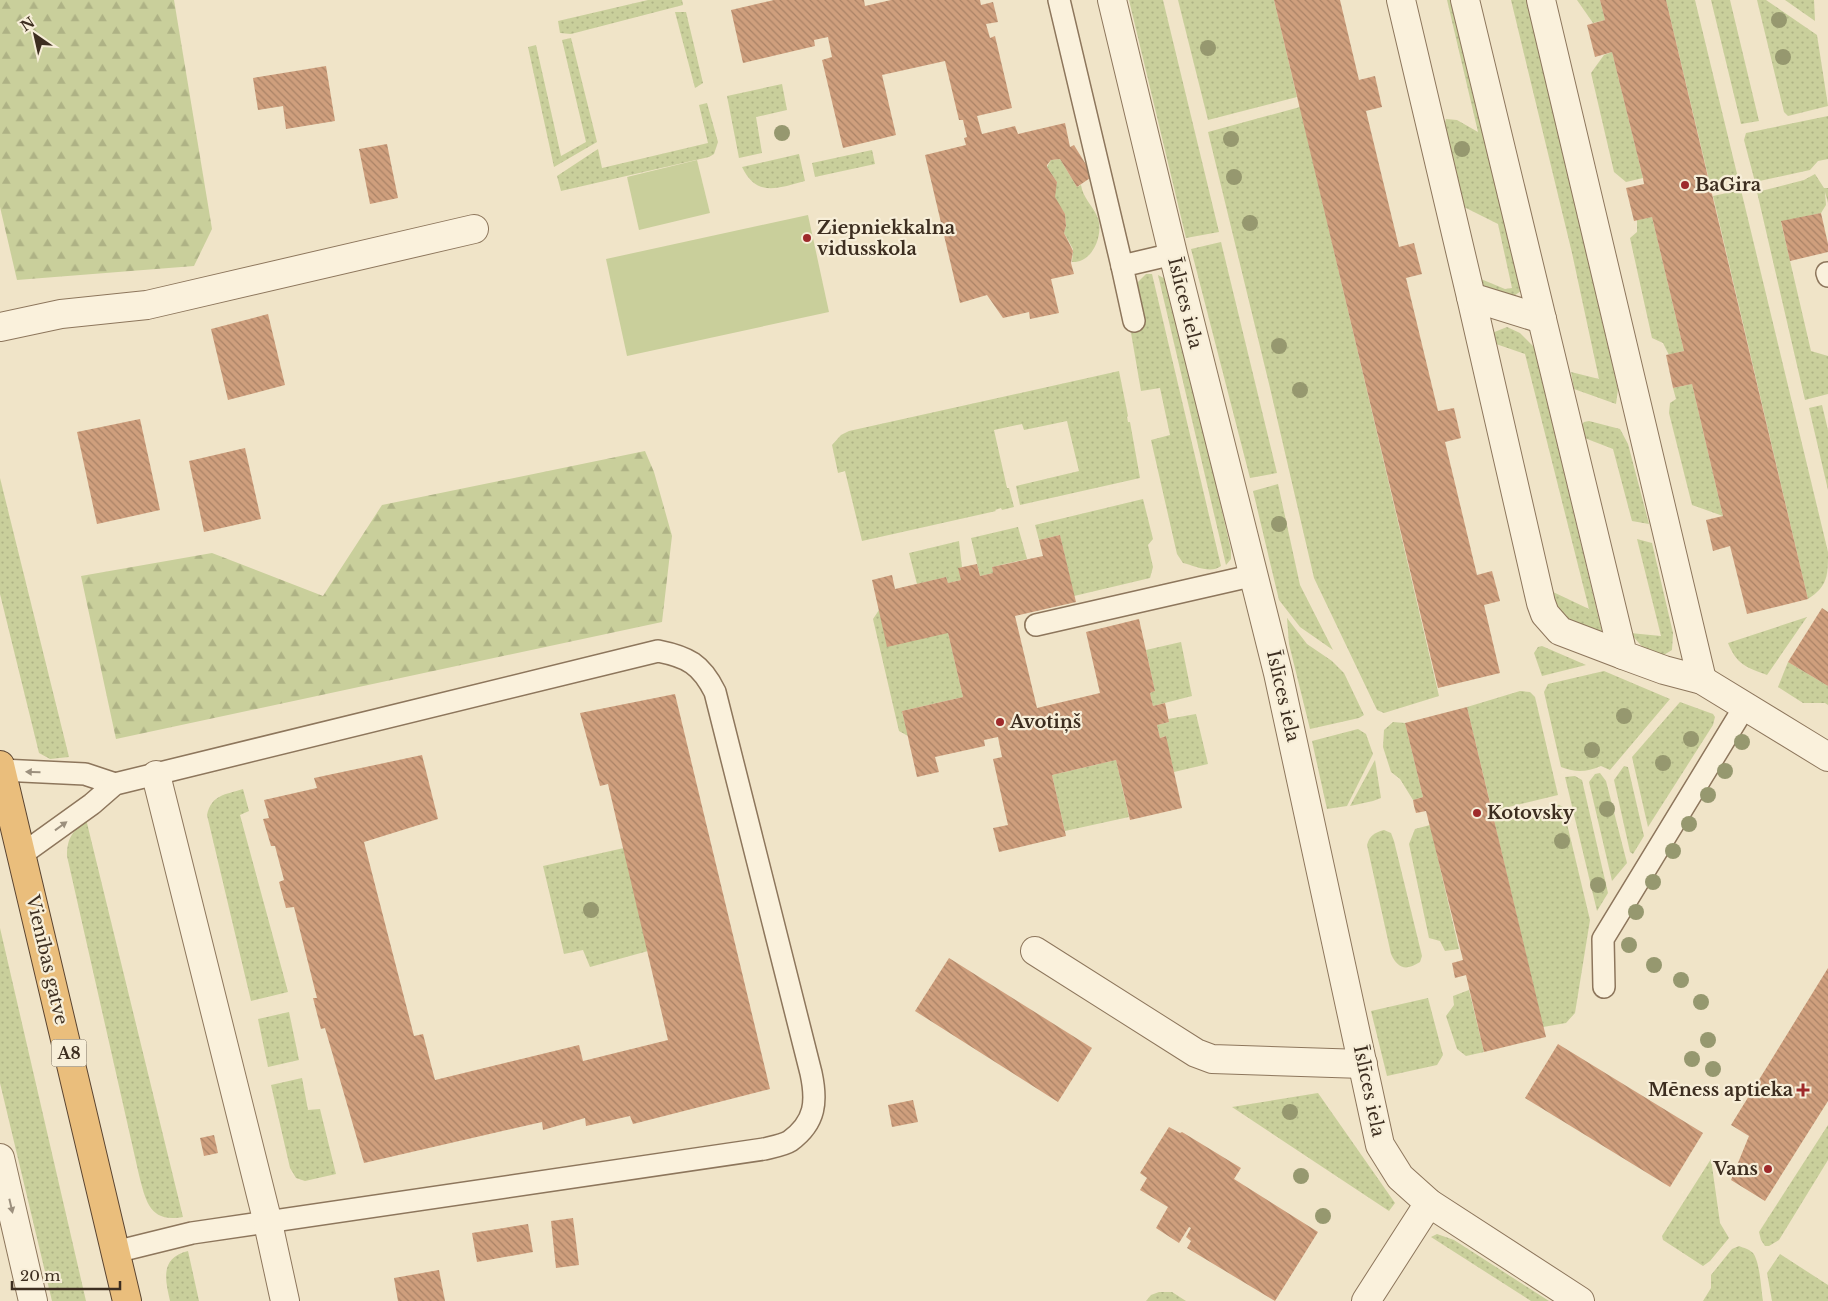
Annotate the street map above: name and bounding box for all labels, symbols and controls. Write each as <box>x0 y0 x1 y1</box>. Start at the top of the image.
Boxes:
north arrow <box>10 10 60 60</box>
text: N <box>17 13 38 35</box>
place label: BaGira <box>1695 174 1762 196</box>
marker: BaGira <box>1679 179 1691 191</box>
place label: Ziepniekkalna vidusskola <box>817 217 956 260</box>
marker: Ziepniekkalna vidusskola <box>801 232 813 244</box>
street label: Īslīces iela <box>1163 255 1207 351</box>
street label: Īslīces iela <box>1262 648 1304 744</box>
place label: Avotiņš <box>1009 711 1081 733</box>
marker: Avotiņš <box>994 716 1006 728</box>
one-way arrow <box>25 767 41 775</box>
place label: Kotovsky <box>1487 802 1575 824</box>
marker: Kotovsky <box>1471 807 1483 819</box>
one-way arrow <box>54 821 68 831</box>
street label: Vienības gatve <box>21 892 73 1027</box>
road number: A8 <box>52 1040 86 1066</box>
street label: Īslīces iela <box>1349 1043 1389 1139</box>
place label: Mēness aptieka <box>1648 1079 1794 1101</box>
marker: Mēness aptieka <box>1797 1084 1809 1096</box>
place label: Vans <box>1712 1158 1758 1180</box>
marker: Vans <box>1762 1163 1774 1175</box>
one-way arrow <box>7 1198 15 1213</box>
scale bar <box>12 1258 120 1290</box>
text: 20 m <box>20 1266 60 1285</box>

